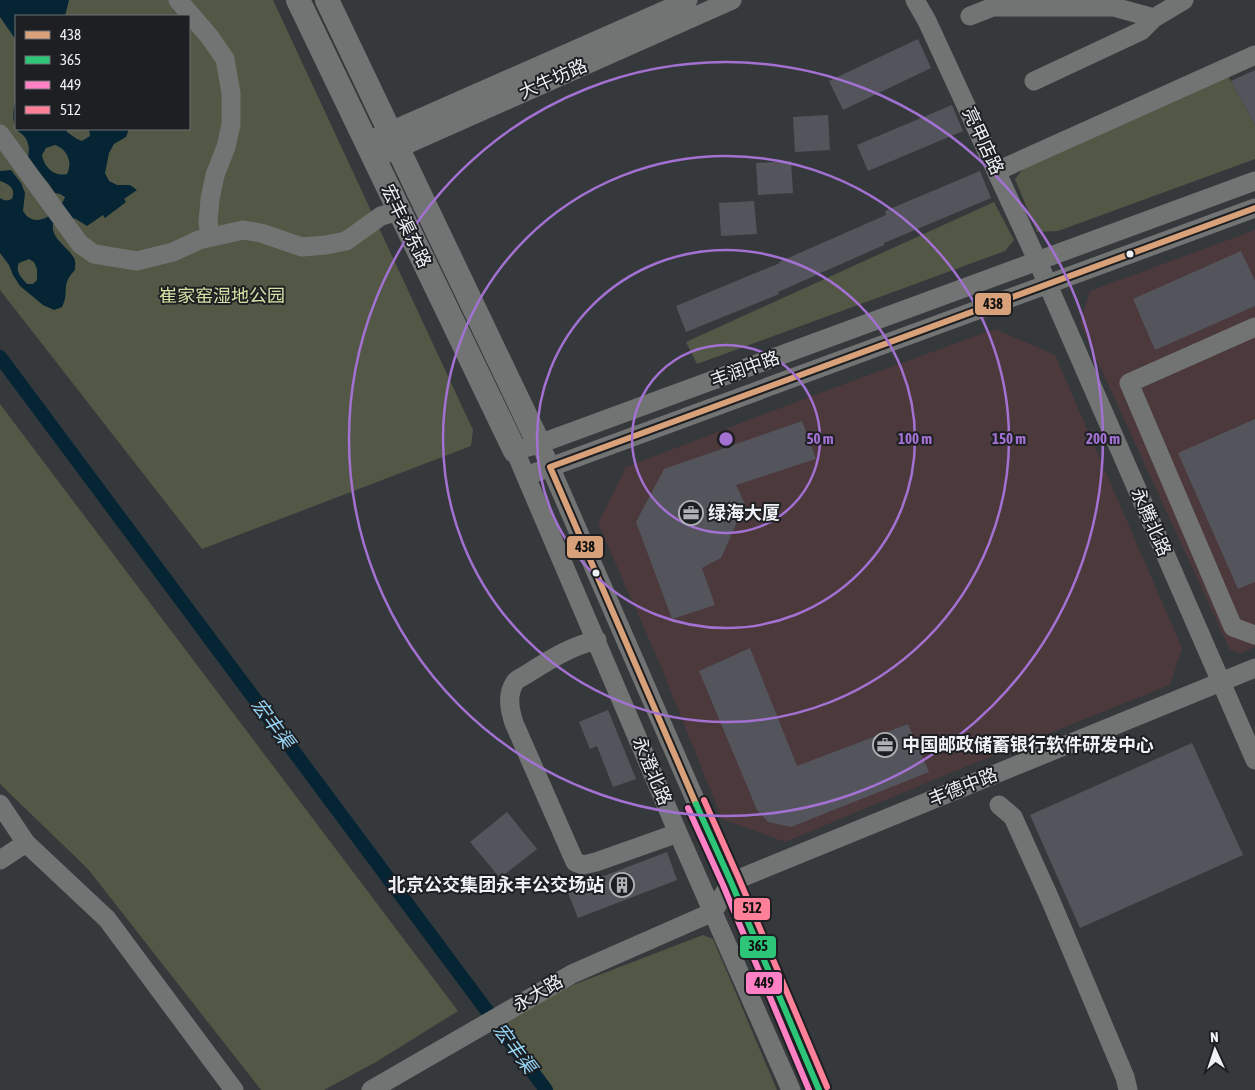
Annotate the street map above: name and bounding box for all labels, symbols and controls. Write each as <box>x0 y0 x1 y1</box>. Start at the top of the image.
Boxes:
legend <box>15 15 190 130</box>
text: 438 <box>60 26 81 43</box>
text: 365 <box>60 51 81 68</box>
street label: 大牛坊路 <box>516 54 590 103</box>
text: 449 <box>60 76 81 93</box>
text: 512 <box>60 101 81 118</box>
street label: 亮甲店路 <box>959 104 1008 178</box>
street label: 宏丰渠东路 <box>377 181 436 271</box>
unlabelled marker <box>1125 249 1135 259</box>
park label: 崔家窑湿地公园 <box>159 285 285 306</box>
line badge: 438 <box>974 292 1012 316</box>
text: 438 <box>982 296 1003 312</box>
street label: 丰润中路 <box>707 346 782 391</box>
centre of rings <box>717 430 735 448</box>
text: 50 m <box>807 430 834 447</box>
text: 100 m <box>898 430 932 447</box>
text: 150 m <box>992 430 1026 447</box>
text: 200 m <box>1086 430 1120 447</box>
street label: 永腾北路 <box>1127 485 1176 559</box>
office icon: 绿海大厦 <box>678 500 704 526</box>
place label: 绿海大厦 <box>708 502 780 523</box>
line badge: 438 <box>566 535 604 559</box>
text: 438 <box>574 539 595 555</box>
unlabelled marker <box>591 568 601 578</box>
water label: 宏丰渠 <box>247 694 301 755</box>
office icon: 中国邮政储蓄银行软件研发中心 <box>872 732 898 758</box>
street label: 永澄北路 <box>629 734 676 808</box>
place label: 中国邮政储蓄银行软件研发中心 <box>902 734 1154 755</box>
street label: 丰德中路 <box>926 763 1000 810</box>
building icon: 北京公交集团永丰公交场站 <box>609 872 635 898</box>
place label: 北京公交集团永丰公交场站 <box>388 874 604 895</box>
line badge: 512 <box>733 897 771 921</box>
text: 512 <box>742 900 762 916</box>
line badge: 365 <box>739 935 777 959</box>
text: 365 <box>748 938 768 954</box>
street label: 永大路 <box>509 970 566 1015</box>
line badge: 449 <box>745 971 783 995</box>
text: 449 <box>753 975 774 991</box>
water label: 宏丰渠 <box>489 1019 543 1080</box>
north arrow <box>1190 1025 1240 1075</box>
text: N <box>1210 1029 1219 1045</box>

